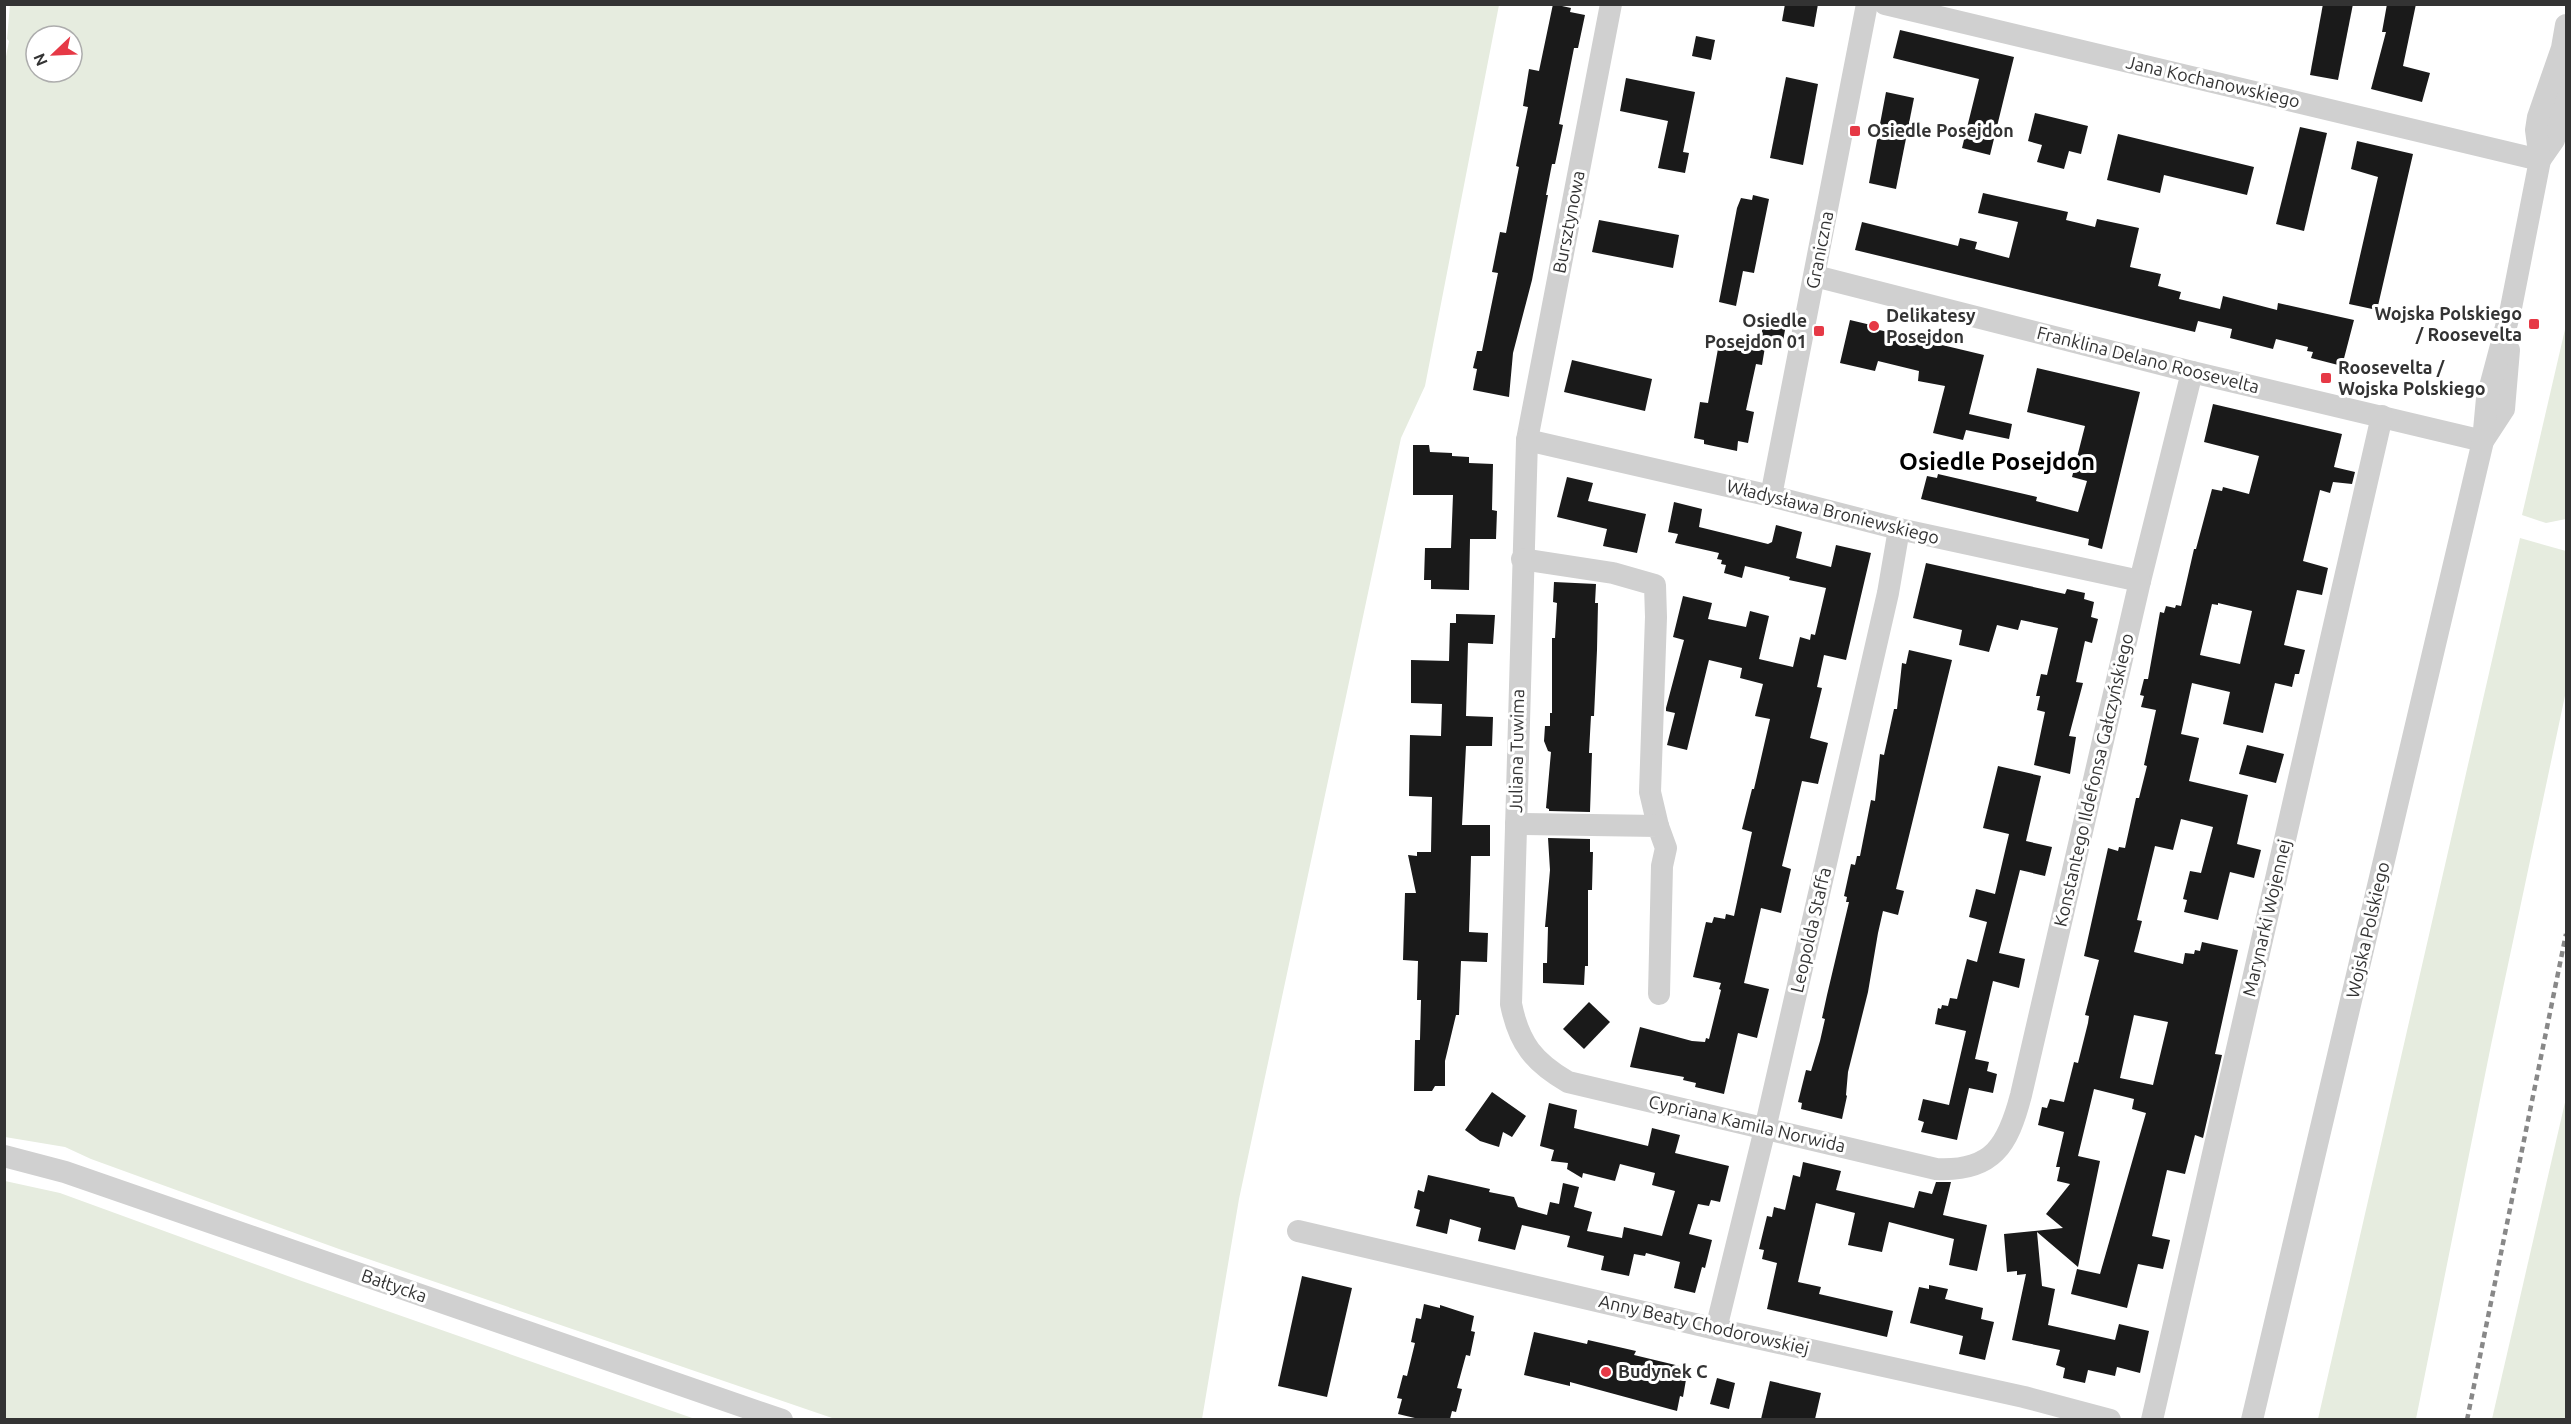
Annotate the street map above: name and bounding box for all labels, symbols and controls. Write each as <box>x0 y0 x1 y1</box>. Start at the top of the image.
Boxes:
north arrow <box>24 24 84 84</box>
text: N <box>30 51 51 69</box>
street label: Jana Kochanowskiego <box>2124 51 2302 111</box>
place label: Osiedle Posejdon <box>1867 120 2014 140</box>
marker: Osiedle Posejdon <box>1848 124 1862 138</box>
street label: Bursztynowa <box>1548 169 1588 275</box>
street label: Graniczna <box>1802 209 1836 290</box>
place label: Wojska Polskiego / Roosevelta <box>2374 303 2522 344</box>
place label: Delikatesy Posejdon <box>1886 305 1976 346</box>
place label: Osiedle Posejdon 01 <box>1704 310 1807 351</box>
marker: Wojska Polskiego / Roosevelta <box>2527 317 2541 331</box>
marker: Delikatesy Posejdon <box>1867 319 1881 333</box>
street label: Franklina Delano Roosevelta <box>2035 322 2262 396</box>
marker: Osiedle Posejdon 01 <box>1812 324 1826 338</box>
place label: Roosevelta / Wojska Polskiego <box>2338 357 2486 398</box>
marker: Roosevelta / Wojska Polskiego <box>2319 371 2333 385</box>
district label: Osiedle Posejdon <box>1899 448 2095 475</box>
street label: Władysława Broniewskiego <box>1725 475 1942 547</box>
street label: Konstantego Ildefonsa Gałczyńskiego <box>2050 631 2137 928</box>
street label: Juliana Tuwima <box>1505 689 1527 813</box>
street label: Marynarki Wojennej <box>2238 837 2294 998</box>
street label: Wojska Polskiego <box>2342 860 2392 1000</box>
street label: Leopolda Staffa <box>1786 865 1834 994</box>
street label: Cypriana Kamila Norwida <box>1647 1091 1848 1155</box>
street label: Bałtycka <box>359 1265 430 1306</box>
street label: Anny Beaty Chodorowskiej <box>1597 1290 1811 1358</box>
place label: Budynek C <box>1618 1361 1708 1381</box>
marker: Budynek C <box>1599 1365 1613 1379</box>

